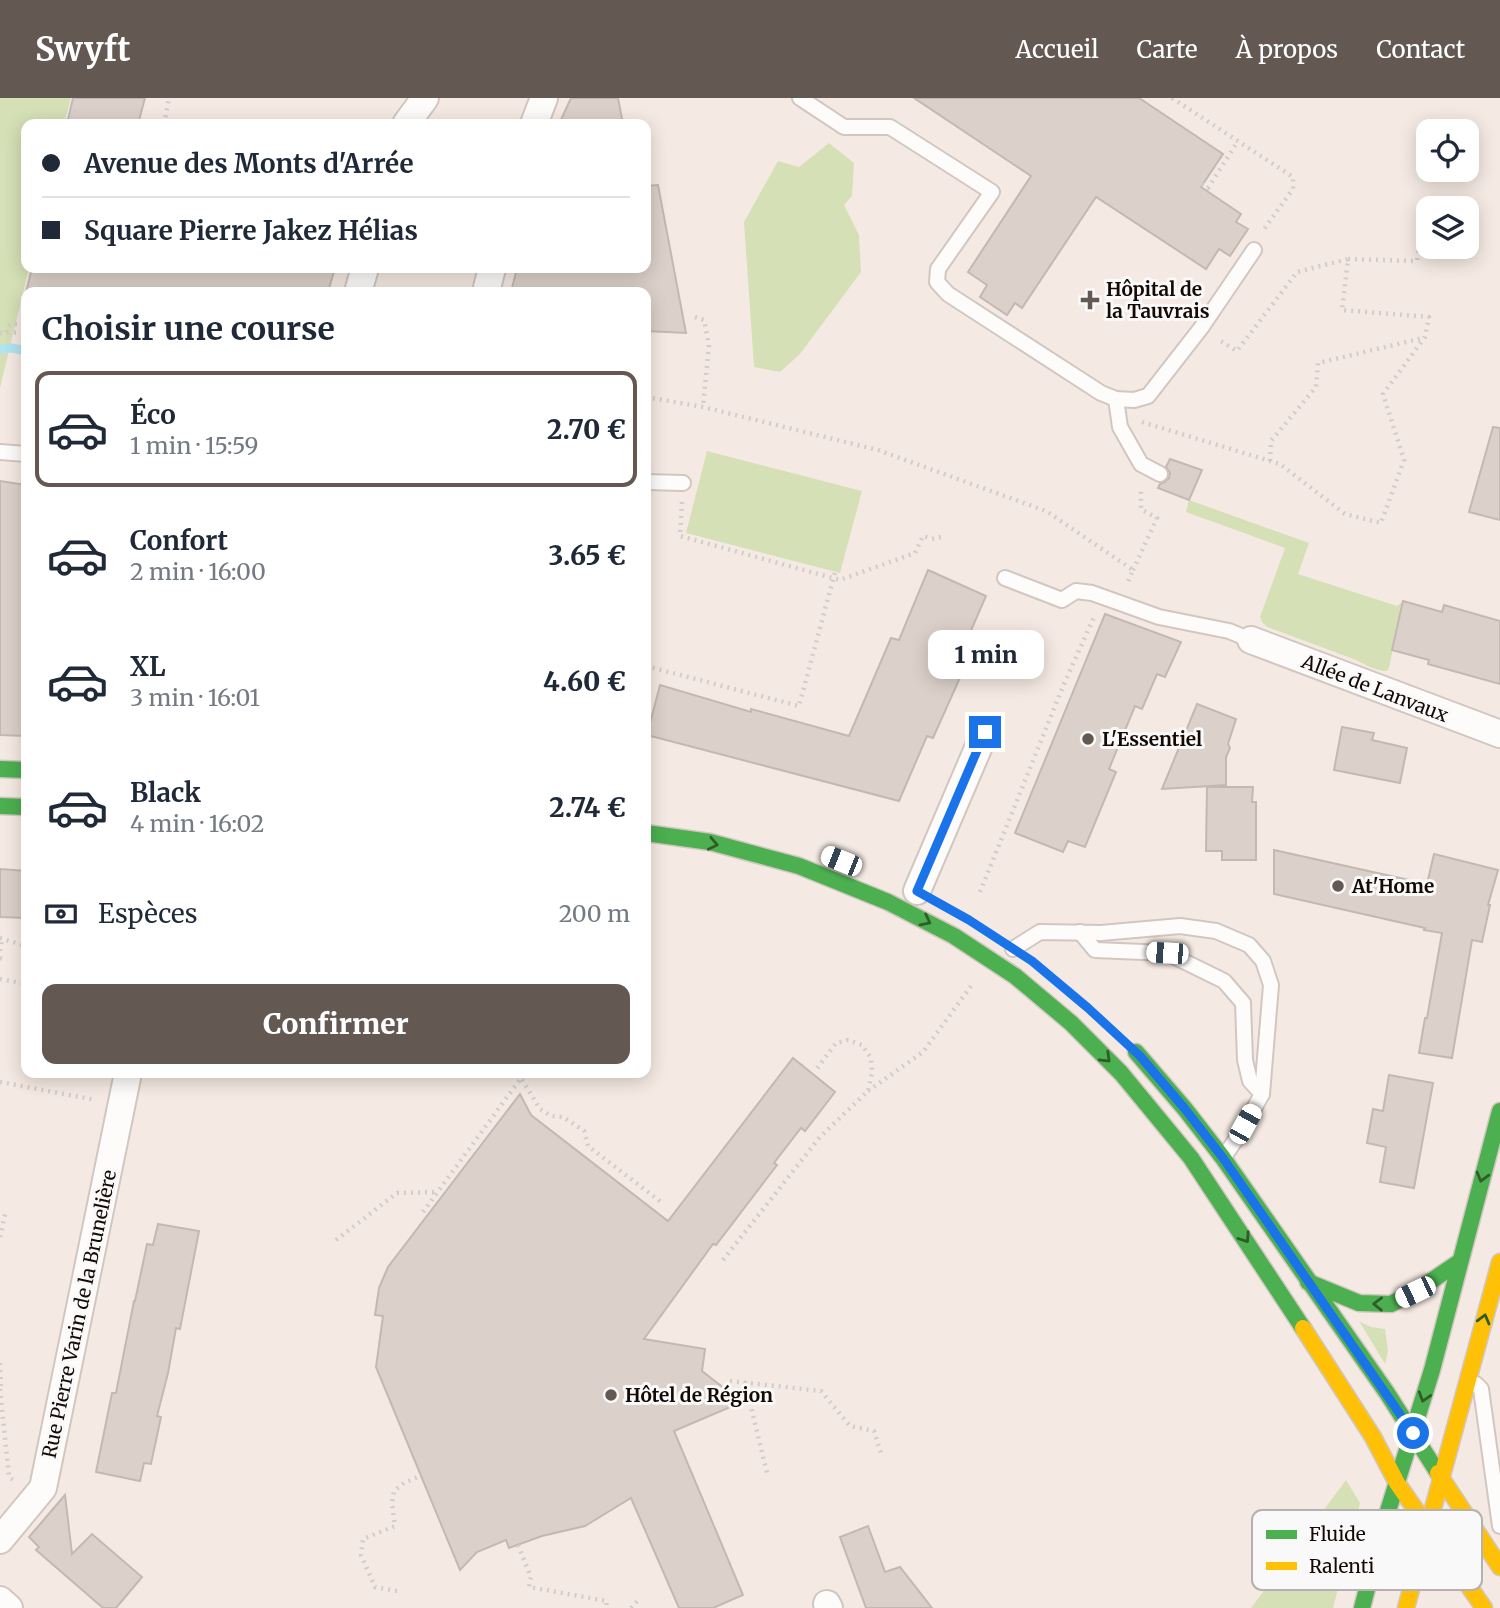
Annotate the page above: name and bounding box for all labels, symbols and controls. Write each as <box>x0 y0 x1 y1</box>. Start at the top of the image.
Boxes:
text: Swyft <box>35 29 130 70</box>
text: Accueil <box>1015 34 1099 65</box>
text: Carte <box>1137 34 1198 65</box>
text: À propos <box>1236 34 1338 65</box>
text: Contact <box>1376 34 1465 65</box>
map controls <box>1416 119 1479 259</box>
button: locate <box>1416 119 1479 182</box>
text: Avenue des Monts d'Arrée <box>84 147 414 180</box>
button: layers <box>1416 196 1479 259</box>
text: Square Pierre Jakez Hélias <box>84 214 418 247</box>
place label: Hôpital de la Tauvrais <box>1106 277 1210 323</box>
marker: Hôpital de la Tauvrais <box>1080 290 1100 310</box>
text: Choisir une course <box>42 309 335 349</box>
icon: car <box>46 398 109 461</box>
text: Éco <box>130 398 176 431</box>
text: 2.70 € <box>547 413 626 446</box>
text: 1 min · 15:59 <box>130 431 259 460</box>
icon: car <box>46 524 109 587</box>
text: Confort <box>130 524 228 557</box>
text: 3.65 € <box>548 539 626 572</box>
text: 2 min · 16:00 <box>130 557 266 586</box>
callout: 1 min <box>927 630 1043 680</box>
text: 1 min <box>954 640 1018 669</box>
street label: Allée de Lanvaux <box>1298 649 1452 727</box>
icon: car <box>46 650 109 713</box>
text: XL <box>130 650 166 683</box>
text: 4.60 € <box>543 665 626 698</box>
text: 3 min · 16:01 <box>130 683 260 712</box>
route end <box>969 716 1001 748</box>
place label: L'Essentiel <box>1102 727 1202 751</box>
marker: L'Essentiel <box>1080 731 1096 747</box>
icon: car <box>46 776 109 839</box>
text: Black <box>130 776 201 809</box>
text: 2.74 € <box>549 791 626 824</box>
text: 4 min · 16:02 <box>130 809 264 838</box>
one-way arrow <box>707 835 719 850</box>
car <box>818 843 865 879</box>
place label: At'Home <box>1351 874 1434 898</box>
marker: At'Home <box>1330 878 1346 894</box>
icon: cash <box>42 895 80 933</box>
text: Espèces <box>98 897 198 930</box>
text: 200 m <box>559 899 630 928</box>
one-way arrow <box>919 913 931 927</box>
car <box>1146 941 1189 965</box>
button: Confirmer <box>42 984 630 1064</box>
one-way arrow <box>1098 1050 1111 1063</box>
car <box>1226 1101 1265 1147</box>
street label: Rue Pierre Varin de la Brunelière <box>37 1168 121 1460</box>
one-way arrow <box>1476 1171 1490 1183</box>
one-way arrow <box>1236 1230 1249 1243</box>
car <box>1392 1273 1439 1311</box>
one-way arrow <box>1372 1296 1383 1311</box>
one-way arrow <box>1476 1314 1490 1326</box>
place label: Hôtel de Région <box>625 1383 773 1407</box>
marker: Hôtel de Région <box>603 1387 619 1403</box>
one-way arrow <box>1418 1390 1432 1403</box>
route start <box>1397 1417 1429 1449</box>
legend <box>1252 1510 1482 1590</box>
text: Fluide <box>1309 1522 1366 1546</box>
text: Ralenti <box>1309 1554 1374 1578</box>

